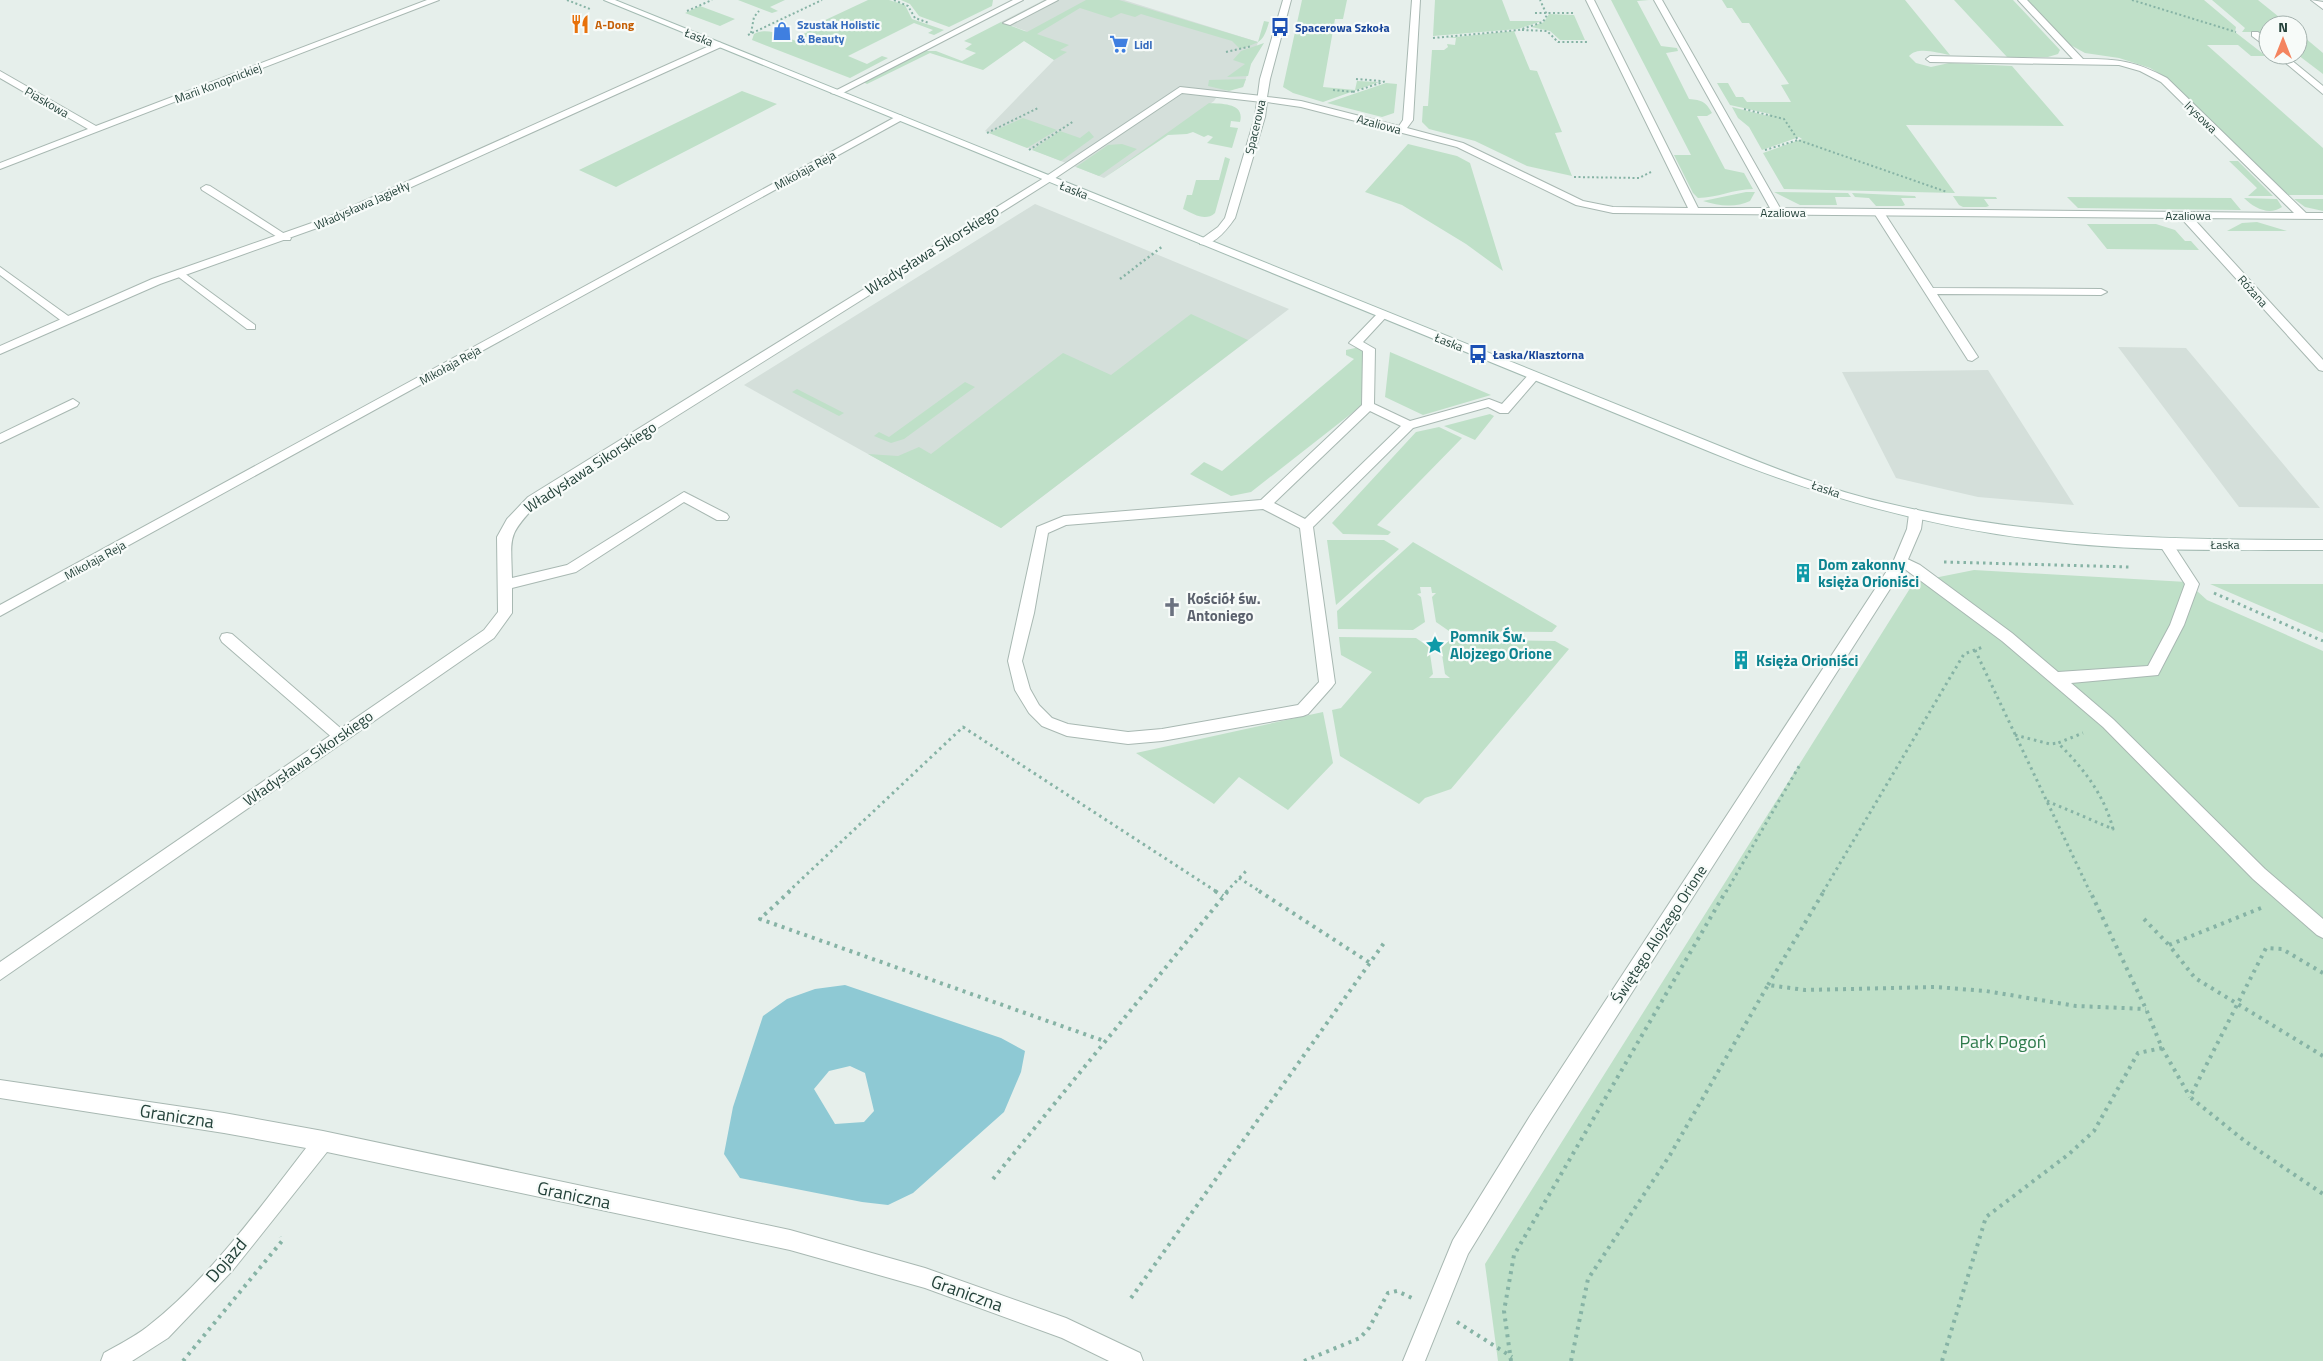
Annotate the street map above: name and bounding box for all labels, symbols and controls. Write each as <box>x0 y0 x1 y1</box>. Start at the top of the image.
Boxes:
restaurant icon: A-Dong <box>569 13 591 35</box>
place label: A-Dong <box>595 15 635 34</box>
place label: Szustak Holistic & Beauty <box>797 15 880 48</box>
north arrow <box>2258 15 2308 65</box>
bus stop icon: Spacerowa Szkoła <box>1269 16 1291 38</box>
text: N <box>2278 16 2288 37</box>
place label: Spacerowa Szkoła <box>1295 18 1390 37</box>
shop icon: Szustak Holistic & Beauty <box>771 20 793 42</box>
street label: Łaska <box>681 22 716 51</box>
supermarket icon: Lidl <box>1108 33 1130 55</box>
place label: Lidl <box>1134 35 1153 54</box>
street label: Marii Konopnickiej <box>172 58 264 108</box>
street label: Piaskowa <box>21 82 73 122</box>
street label: Irysowa <box>2180 96 2222 138</box>
street label: Spacerowa <box>1240 98 1270 156</box>
street label: Azaliowa <box>1355 109 1403 139</box>
street label: Mikołaja Reja <box>771 145 839 195</box>
street label: Władysława Jagiełły <box>311 175 413 235</box>
street label: Łaska <box>1056 175 1091 204</box>
street label: Władysława Sikorskiego <box>861 199 1003 301</box>
street label: Azaliowa <box>1760 203 1806 222</box>
street label: Azaliowa <box>2165 206 2211 225</box>
street label: Różana <box>2233 271 2273 311</box>
street label: Łaska <box>1431 327 1466 356</box>
street label: Mikołaja Reja <box>416 340 484 390</box>
bus stop icon: Łaska/Klasztorna <box>1467 343 1489 365</box>
place label: Łaska/Klasztorna <box>1492 345 1584 364</box>
street label: Władysława Sikorskiego <box>519 415 661 519</box>
street label: Łaska <box>1808 475 1843 503</box>
street label: Mikołaja Reja <box>61 535 129 585</box>
street label: Łaska <box>2209 535 2240 554</box>
place label: Dom zakonny księża Orioniści <box>1818 553 1919 593</box>
building icon: Dom zakonny księża Orioniści <box>1792 562 1814 584</box>
place label: Kościół św. Antoniego <box>1187 587 1261 627</box>
church icon: Kościół św. Antoniego <box>1161 596 1183 618</box>
place label: Pomnik Św. Alojzego Orione <box>1450 625 1552 665</box>
place icon: Pomnik Św. Alojzego Orione <box>1424 634 1446 656</box>
building icon: Księża Orioniści <box>1730 649 1752 671</box>
place label: Księża Orioniści <box>1756 649 1858 672</box>
street label: Władysława Sikorskiego <box>238 704 378 812</box>
street label: Świętego Alojzego Orione <box>1606 860 1712 1008</box>
park label: Park Pogoń <box>1960 1028 2046 1055</box>
street label: Graniczna <box>138 1097 216 1135</box>
street label: Graniczna <box>535 1174 613 1216</box>
street label: Dojazd <box>199 1232 253 1288</box>
street label: Graniczna <box>927 1268 1007 1318</box>

